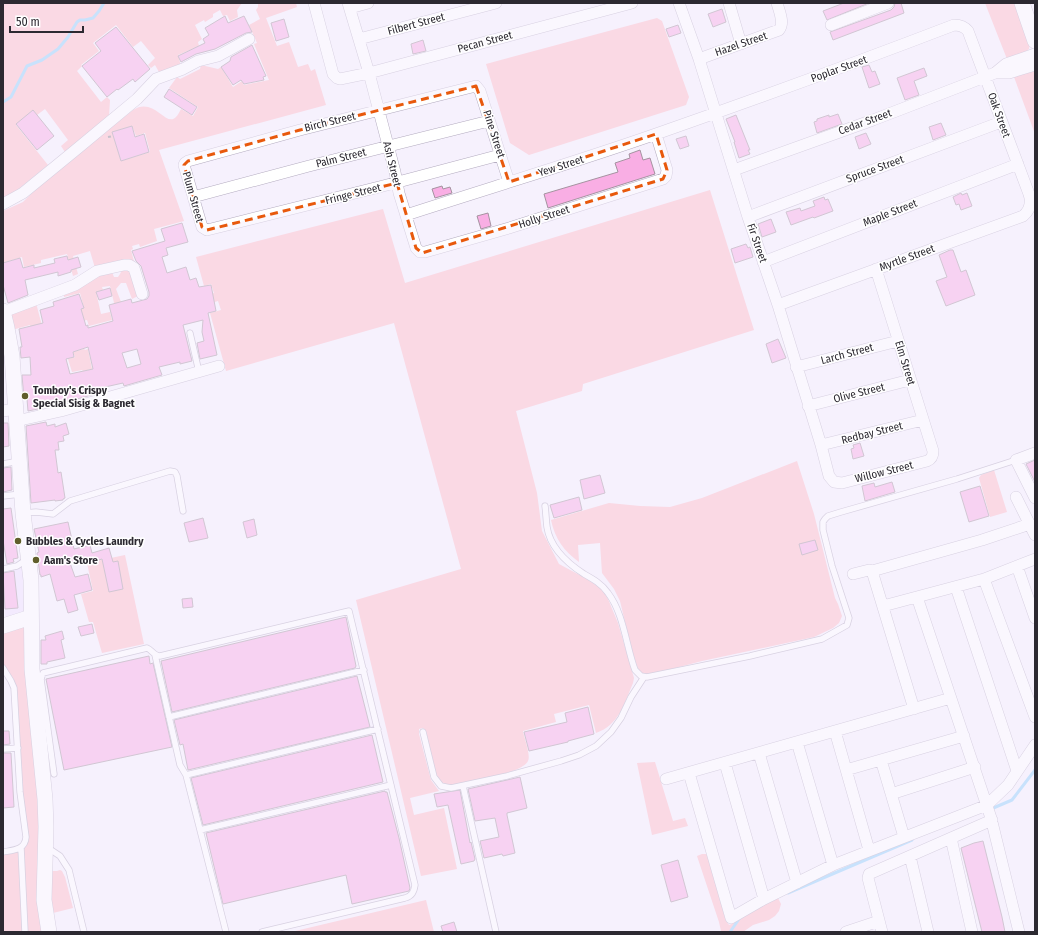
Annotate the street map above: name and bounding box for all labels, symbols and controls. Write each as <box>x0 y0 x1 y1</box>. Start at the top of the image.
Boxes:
scale bar <box>10 8 83 34</box>
street label: Filbert Street <box>386 10 446 38</box>
text: 50 m <box>16 15 40 29</box>
street label: Pecan Street <box>456 28 514 56</box>
street label: Hazel Street <box>713 29 769 59</box>
street label: Poplar Street <box>809 53 869 85</box>
street label: Oak Street <box>985 91 1013 140</box>
street label: Cedar Street <box>837 106 894 138</box>
street label: Birch Street <box>303 109 357 135</box>
street label: Pine Street <box>480 109 508 160</box>
street label: Ash Street <box>380 140 404 188</box>
street label: Palm Street <box>314 145 368 171</box>
street label: Yew Street <box>537 152 586 179</box>
street label: Spruce Street <box>844 152 906 185</box>
street label: Plum Street <box>180 170 207 224</box>
street label: Fringe Street <box>324 181 383 207</box>
street label: Maple Street <box>861 197 919 229</box>
street label: Holly Street <box>517 203 571 231</box>
street label: Fir Street <box>744 222 770 265</box>
street label: Myrtle Street <box>878 242 937 274</box>
street label: Elm Street <box>892 339 918 387</box>
street label: Larch Street <box>819 341 875 367</box>
street label: Olive Street <box>832 380 886 406</box>
place label: Tomboy's Crispy Special Sisig & Bagnet <box>33 384 135 410</box>
marker: Tomboy's Crispy Special Sisig & Bagnet <box>20 391 30 401</box>
street label: Redbay Street <box>840 419 904 447</box>
street label: Willow Street <box>854 458 915 485</box>
place label: Bubbles & Cycles Laundry <box>26 535 144 548</box>
marker: Bubbles & Cycles Laundry <box>13 536 23 546</box>
place label: Aam's Store <box>43 554 98 567</box>
marker: Aam's Store <box>31 555 41 565</box>

